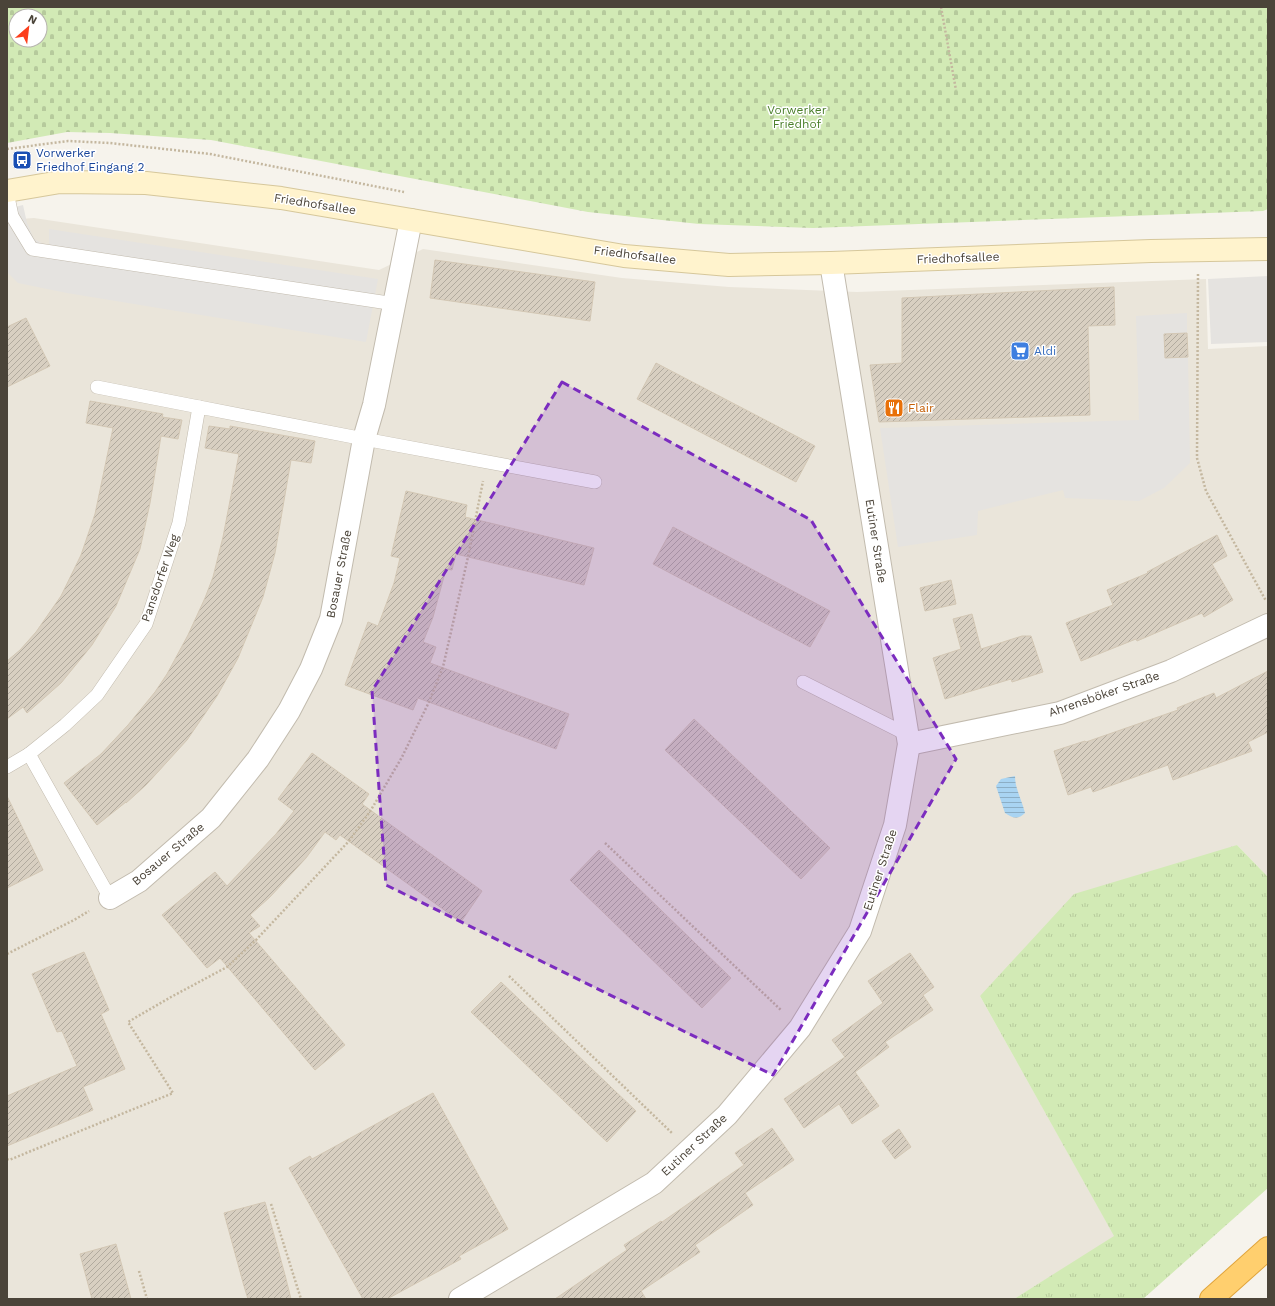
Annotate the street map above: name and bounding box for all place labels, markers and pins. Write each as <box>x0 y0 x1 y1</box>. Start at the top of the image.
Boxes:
place label: Vorwerker Friedhof Eingang 2 <box>36 146 145 174</box>
bus stop icon: Vorwerker Friedhof Eingang 2 <box>11 149 33 171</box>
supermarket icon: Aldi <box>1009 340 1031 362</box>
place label: Aldi <box>1034 344 1056 358</box>
restaurant icon: Flair <box>883 397 905 419</box>
place label: Flair <box>908 401 934 415</box>

